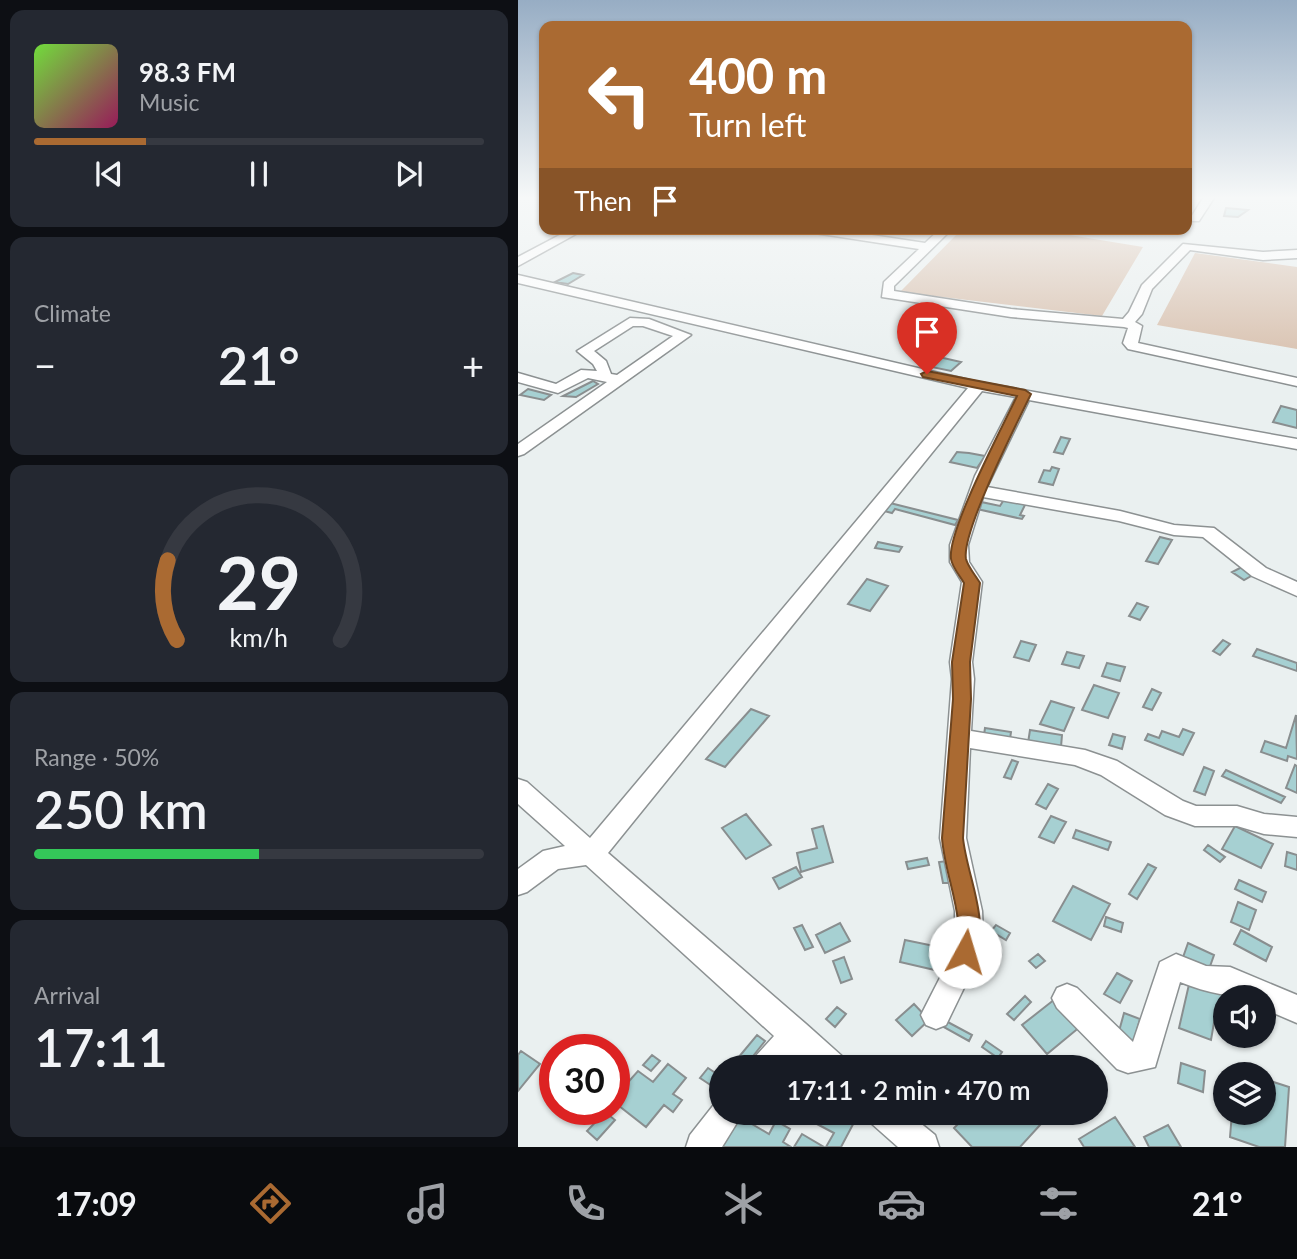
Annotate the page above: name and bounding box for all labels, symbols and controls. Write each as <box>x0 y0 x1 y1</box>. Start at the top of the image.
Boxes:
text: 400 m <box>689 46 827 104</box>
icon: left <box>574 49 665 140</box>
text: 98.3 FM <box>139 56 236 88</box>
text: Music <box>139 88 199 116</box>
text: Turn left <box>689 105 806 144</box>
icon: previous <box>90 155 128 193</box>
icon: pause <box>240 155 278 193</box>
icon: next <box>390 155 428 193</box>
icon: arrive <box>646 182 684 220</box>
text: Then <box>574 185 632 217</box>
text: Climate <box>34 299 111 327</box>
pin <box>897 302 957 374</box>
icon: arrive <box>908 313 946 351</box>
text: 21° <box>218 334 300 396</box>
text: − <box>34 342 56 388</box>
text: + <box>462 342 484 388</box>
text: 29 <box>217 538 301 626</box>
text: km/h <box>230 621 288 651</box>
text: Range · 50% <box>34 743 159 771</box>
text: 250 km <box>34 778 208 840</box>
position arrow <box>928 915 1002 989</box>
text: Arrival <box>34 981 100 1009</box>
map controls <box>1213 985 1276 1125</box>
button: sound <box>1213 985 1276 1048</box>
text: 17:11 <box>34 1016 168 1078</box>
speed limit sign: 30 <box>539 1034 630 1125</box>
button: layers <box>1213 1062 1276 1125</box>
text: 17:11 · 2 min · 470 m <box>786 1074 1031 1106</box>
icon: directions <box>246 1179 295 1228</box>
icon: music <box>403 1179 452 1228</box>
icon: phone <box>561 1179 610 1228</box>
icon: climate <box>719 1179 768 1228</box>
icon: car <box>877 1179 926 1228</box>
icon: filters <box>1034 1179 1083 1228</box>
text: 17:09 <box>54 1184 137 1223</box>
text: 21° <box>1192 1184 1243 1223</box>

